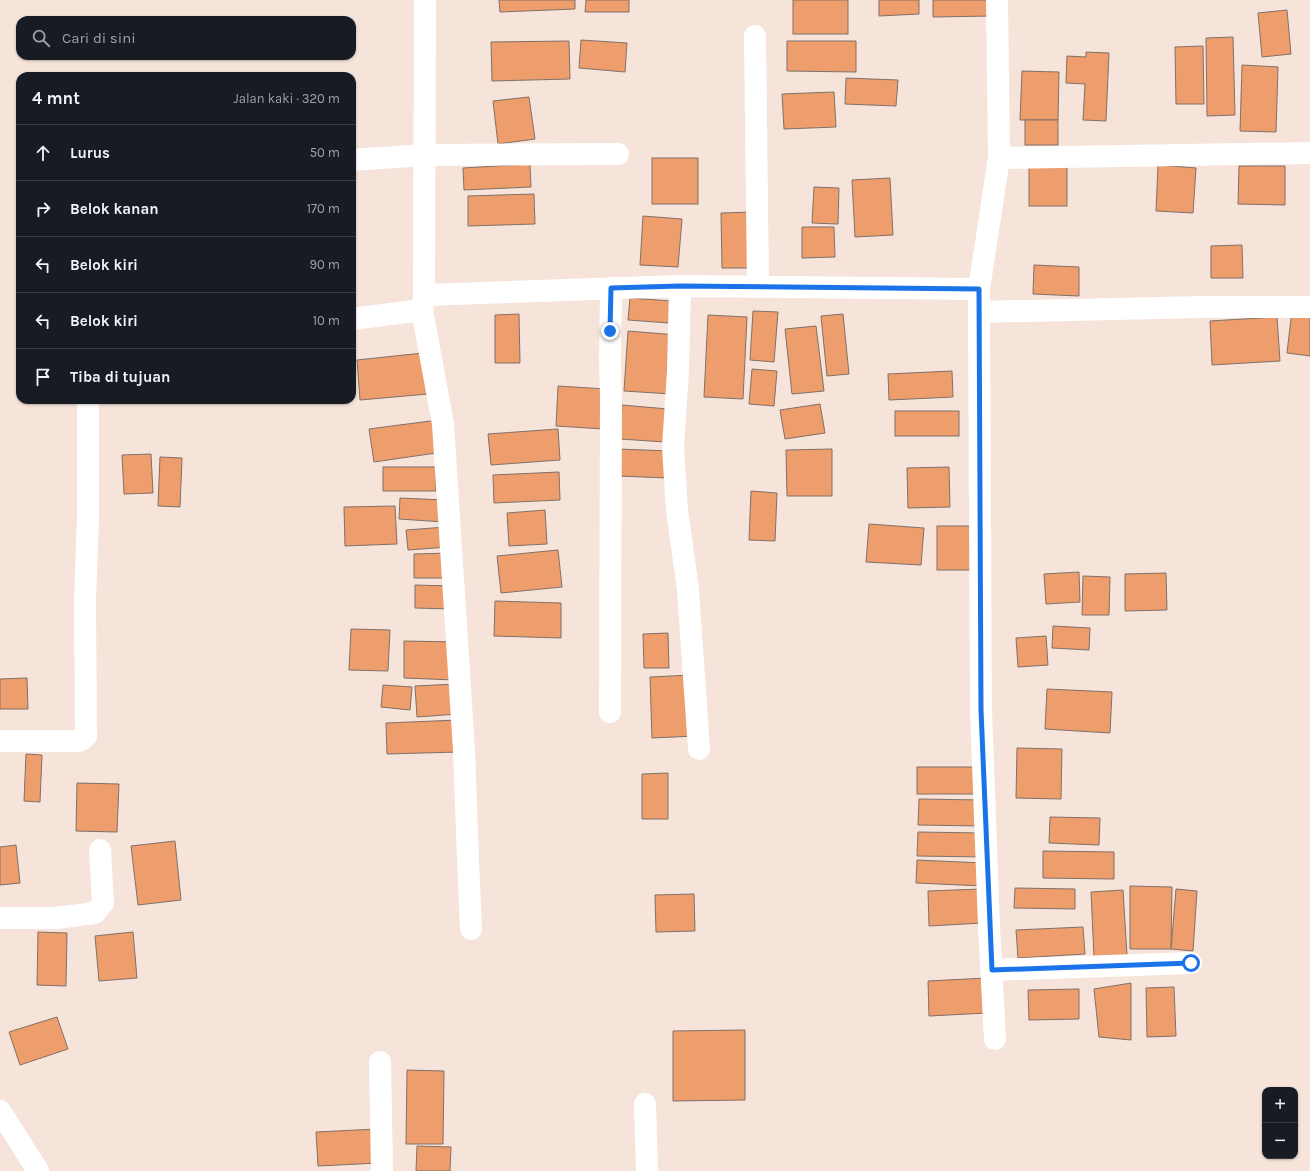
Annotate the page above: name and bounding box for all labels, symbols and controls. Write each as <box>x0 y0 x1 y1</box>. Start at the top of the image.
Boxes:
search box <box>16 16 356 60</box>
icon: search <box>30 27 52 49</box>
text: Cari di sini <box>62 29 136 47</box>
text: 4 mnt <box>32 88 80 108</box>
text: Jalan kaki · 320 m <box>234 91 340 106</box>
icon: ahead <box>32 142 54 164</box>
text: Lurus <box>70 144 110 162</box>
text: 50 m <box>310 145 340 160</box>
icon: right <box>32 198 54 220</box>
text: Belok kanan <box>70 200 159 218</box>
text: 170 m <box>307 201 340 216</box>
icon: left <box>32 254 54 276</box>
text: Belok kiri <box>70 256 138 274</box>
text: 90 m <box>309 257 340 272</box>
icon: left <box>32 310 54 332</box>
text: Belok kiri <box>70 312 138 330</box>
text: 10 m <box>313 313 340 328</box>
route end <box>601 322 619 340</box>
icon: arrive <box>32 366 54 388</box>
text: Tiba di tujuan <box>70 368 170 386</box>
route start <box>1182 954 1200 972</box>
map controls <box>1262 1087 1298 1159</box>
button: + <box>1262 1087 1298 1123</box>
button: − <box>1262 1123 1298 1159</box>

